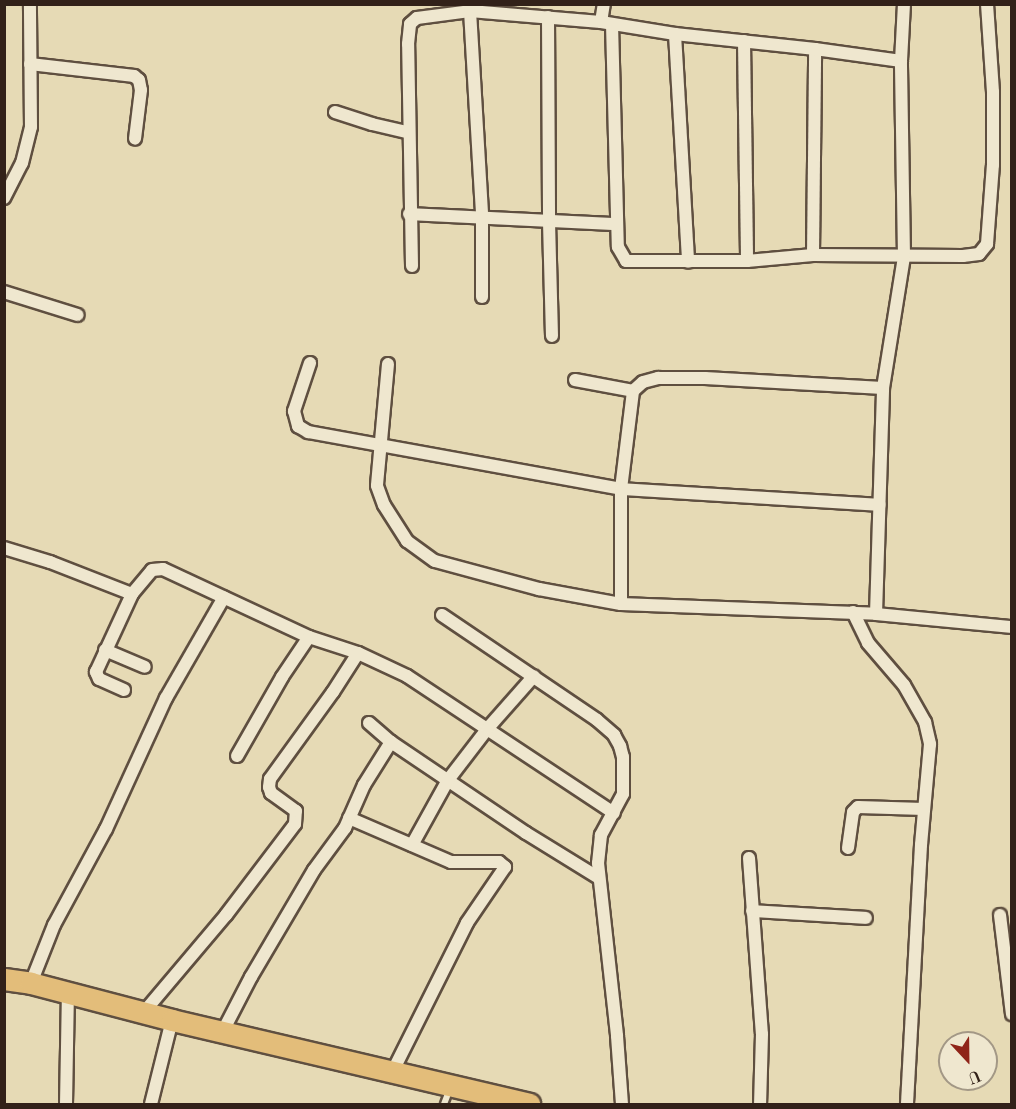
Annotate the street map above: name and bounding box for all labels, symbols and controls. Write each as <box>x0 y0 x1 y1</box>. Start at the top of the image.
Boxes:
north arrow <box>938 1031 998 1091</box>
text: U <box>965 1066 983 1086</box>

